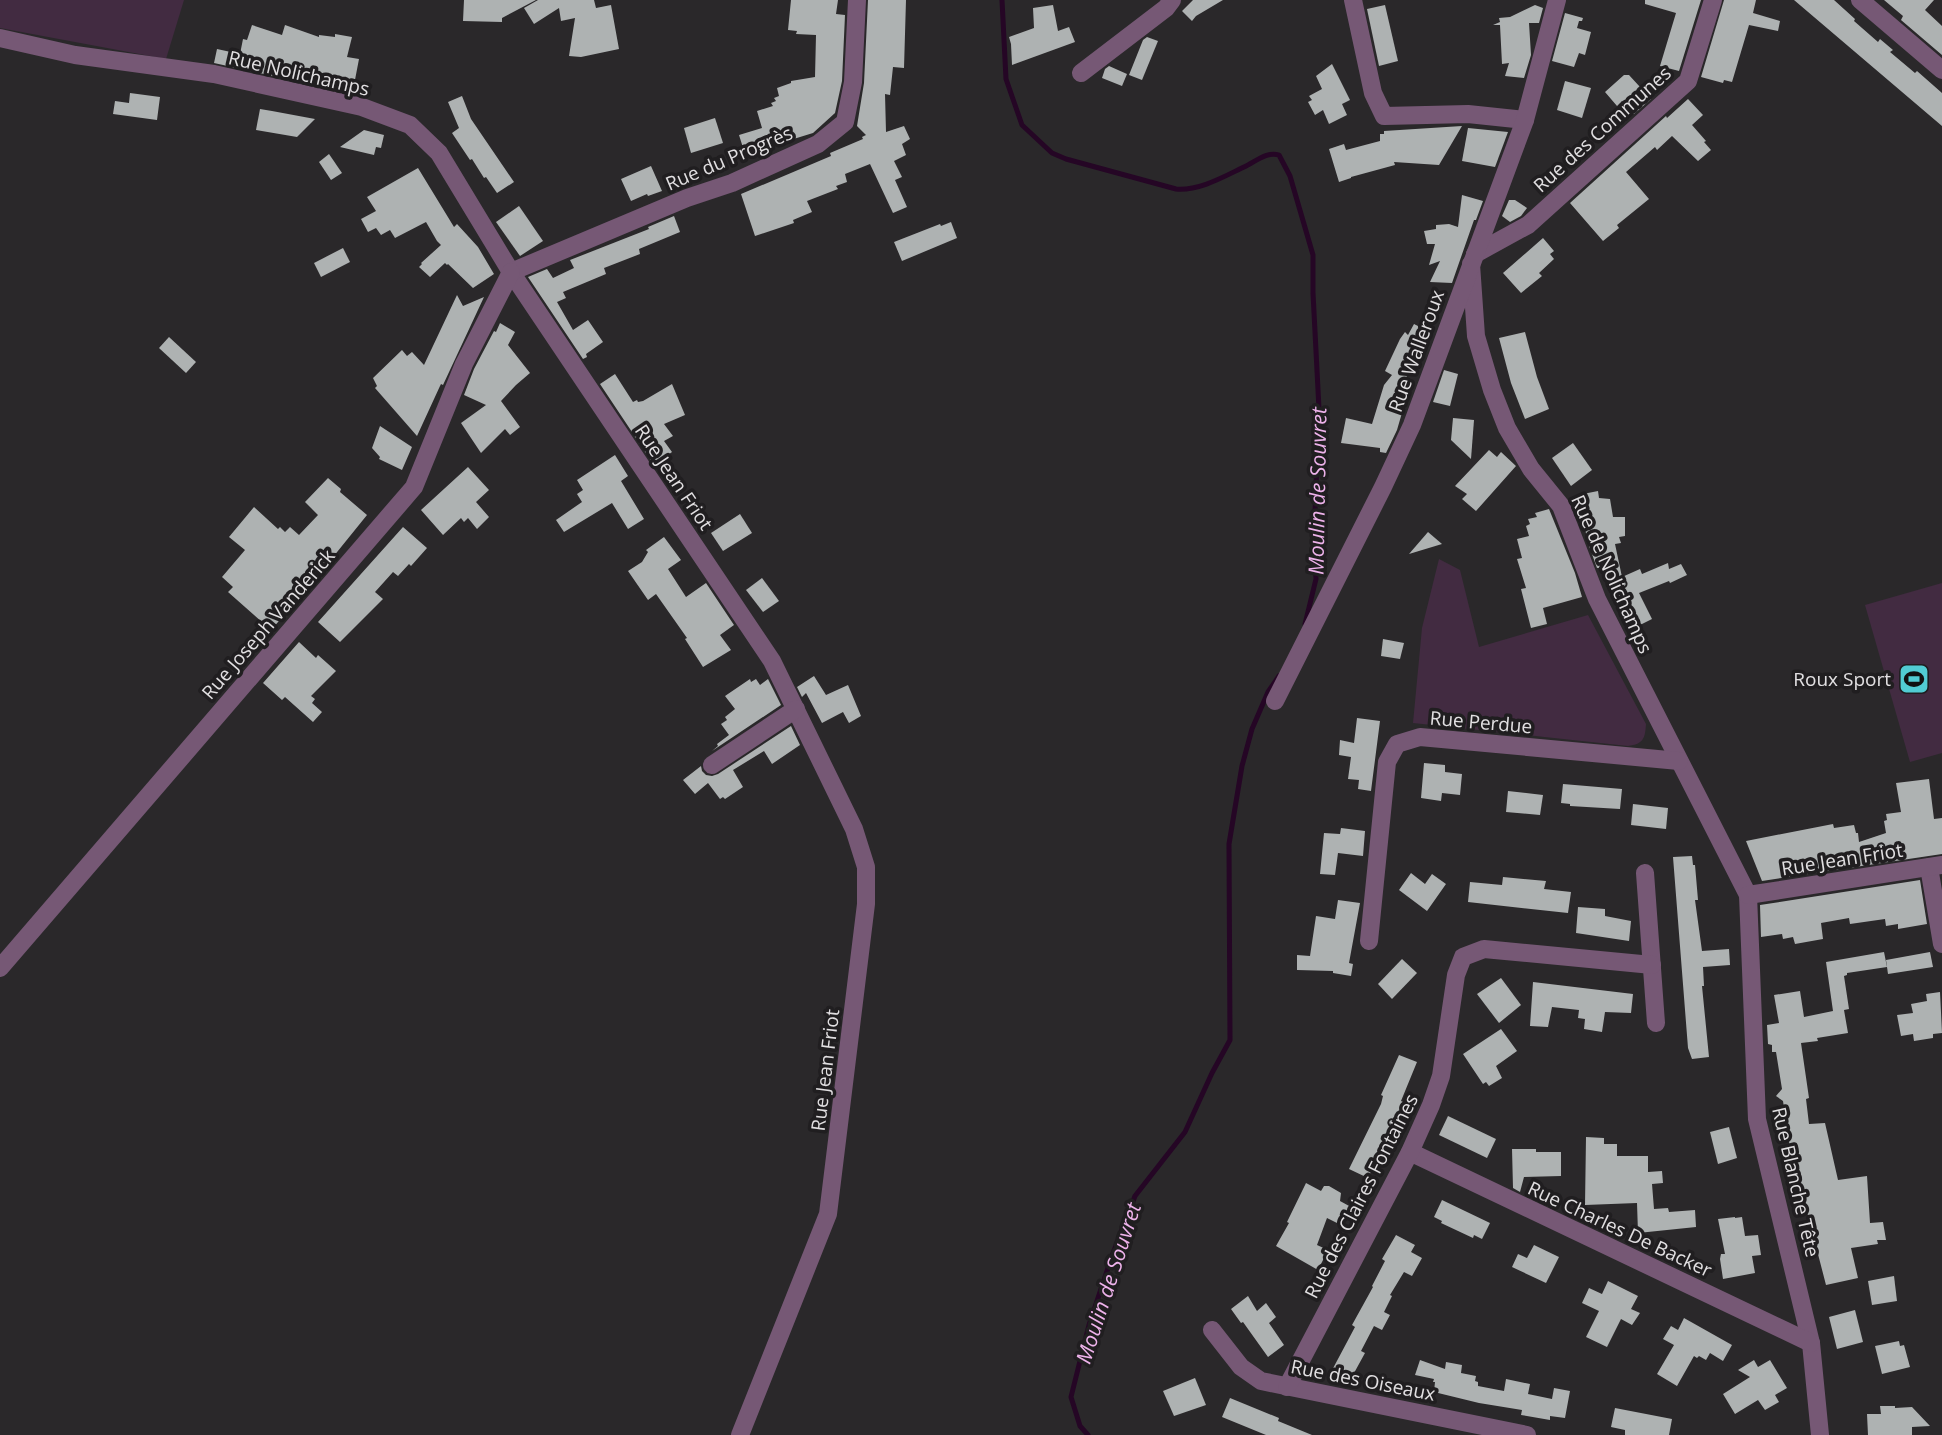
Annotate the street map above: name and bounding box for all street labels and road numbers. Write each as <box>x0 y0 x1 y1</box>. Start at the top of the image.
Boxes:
street label: Rue Nolichamps <box>226 44 372 102</box>
street label: Rue des Communes <box>1528 60 1676 198</box>
street label: Rue du Progrès <box>661 120 797 196</box>
street label: Rue Walleroux <box>1382 286 1450 416</box>
street label: Rue Jean Friot <box>629 419 719 535</box>
street label: Rue de Nolichamps <box>1565 491 1659 657</box>
street label: Rue Joseph Vanderick <box>196 543 340 705</box>
street label: Rue Perdue <box>1429 705 1533 739</box>
street label: Rue Jean Friot <box>1779 837 1905 881</box>
street label: Rue Jean Friot <box>805 1007 845 1132</box>
street label: Rue des Claires Fontaines <box>1298 1089 1424 1303</box>
street label: Rue Blanche Tête <box>1766 1104 1826 1260</box>
street label: Rue Charles De Backer <box>1524 1175 1716 1283</box>
street label: Rue des Oiseaux <box>1289 1353 1438 1407</box>

